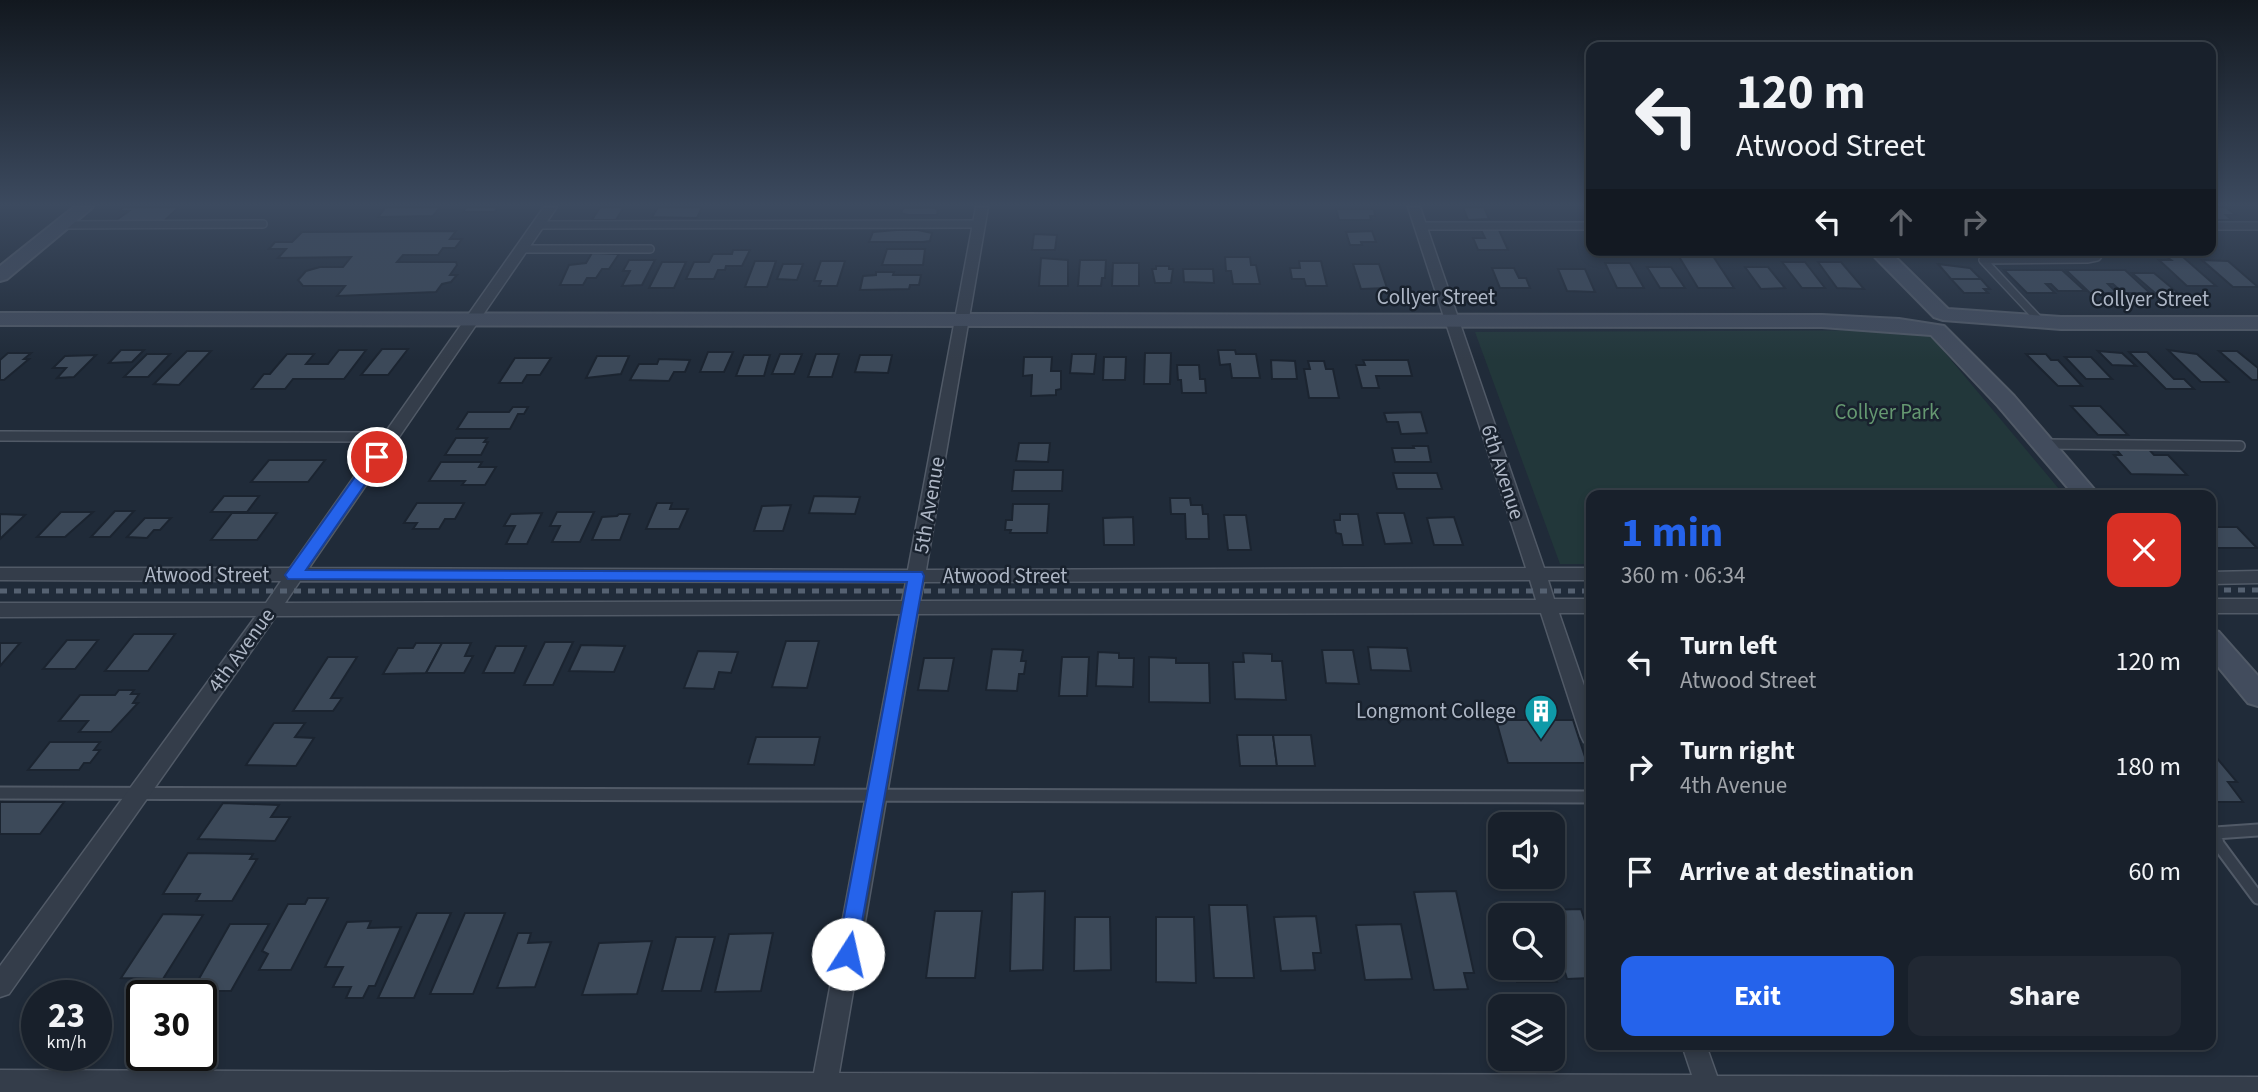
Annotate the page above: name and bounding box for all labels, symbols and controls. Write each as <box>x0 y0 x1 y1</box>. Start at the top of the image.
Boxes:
text: 120 m <box>1736 58 1865 128</box>
icon: left <box>1621 70 1712 161</box>
text: Atwood Street <box>1736 123 1926 169</box>
icon: left <box>1809 203 1847 241</box>
icon: ahead <box>1882 203 1920 241</box>
icon: right <box>1955 203 1993 241</box>
street label: Collyer Street <box>1377 282 1495 312</box>
street label: Collyer Street <box>2091 284 2209 314</box>
park label: Collyer Park <box>1835 397 1940 427</box>
street label: 6th Avenue <box>1474 421 1532 523</box>
pin <box>347 427 407 487</box>
icon: arrive <box>358 438 396 476</box>
street label: 5th Avenue <box>906 454 952 556</box>
text: 1 min <box>1621 503 1723 563</box>
button: close <box>2107 513 2181 587</box>
text: 360 m · 06:34 <box>1621 559 1745 592</box>
street label: Atwood Street <box>145 560 269 590</box>
street label: Atwood Street <box>943 561 1067 591</box>
street label: 4th Avenue <box>200 602 282 698</box>
text: Turn left <box>1680 627 1777 664</box>
icon: left <box>1621 643 1659 681</box>
text: 120 m <box>2115 643 2181 680</box>
text: Atwood Street <box>1680 664 1816 697</box>
building icon: Longmont College <box>1522 692 1560 741</box>
place label: Longmont College <box>1356 696 1516 726</box>
text: Turn right <box>1680 732 1795 769</box>
icon: right <box>1621 748 1659 786</box>
text: 180 m <box>2115 748 2181 785</box>
text: 4th Avenue <box>1680 769 1787 802</box>
map controls <box>1488 812 1565 1071</box>
button: sound <box>1488 812 1565 889</box>
icon: arrive <box>1621 853 1659 891</box>
text: Arrive at destination <box>1680 853 1914 890</box>
text: 60 m <box>2128 853 2181 890</box>
button: search <box>1488 903 1565 980</box>
position arrow <box>811 917 885 991</box>
button: Exit <box>1621 956 1894 1036</box>
button: Share <box>1908 956 2181 1036</box>
speed limit sign: 30 <box>126 980 217 1071</box>
text: 23 <box>48 991 85 1041</box>
button: layers <box>1488 994 1565 1071</box>
text: km/h <box>47 1030 86 1055</box>

